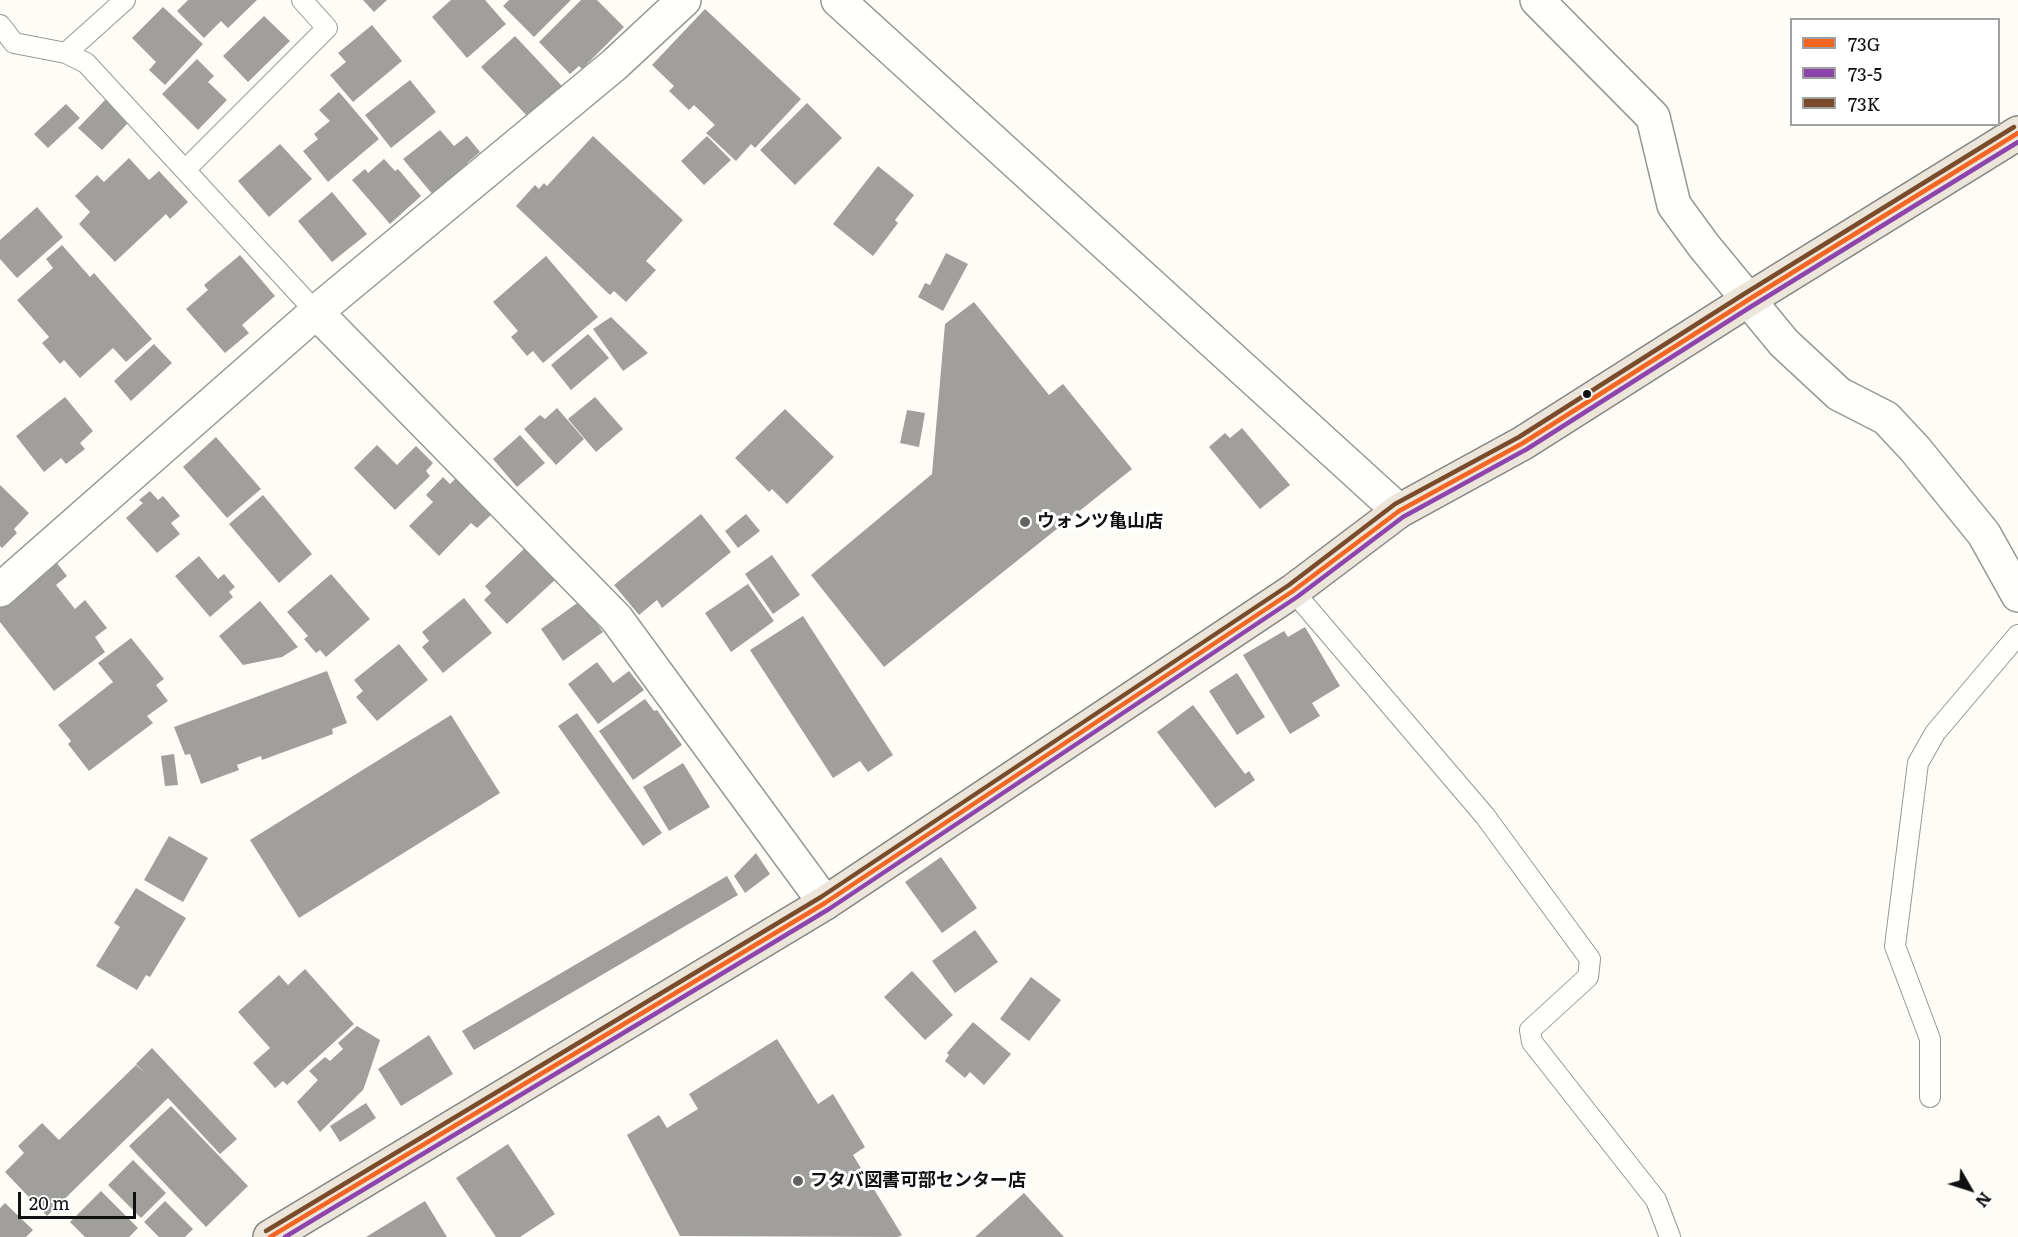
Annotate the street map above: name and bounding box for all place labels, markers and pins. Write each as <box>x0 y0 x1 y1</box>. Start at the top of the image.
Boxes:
unlabelled marker <box>1581 388 1593 400</box>
place label: ウォンツ亀山店 <box>1037 511 1163 533</box>
marker: ウォンツ亀山店 <box>1018 515 1032 529</box>
place label: フタバ図書可部センター店 <box>810 1170 1026 1192</box>
marker: フタバ図書可部センター店 <box>791 1174 805 1188</box>

